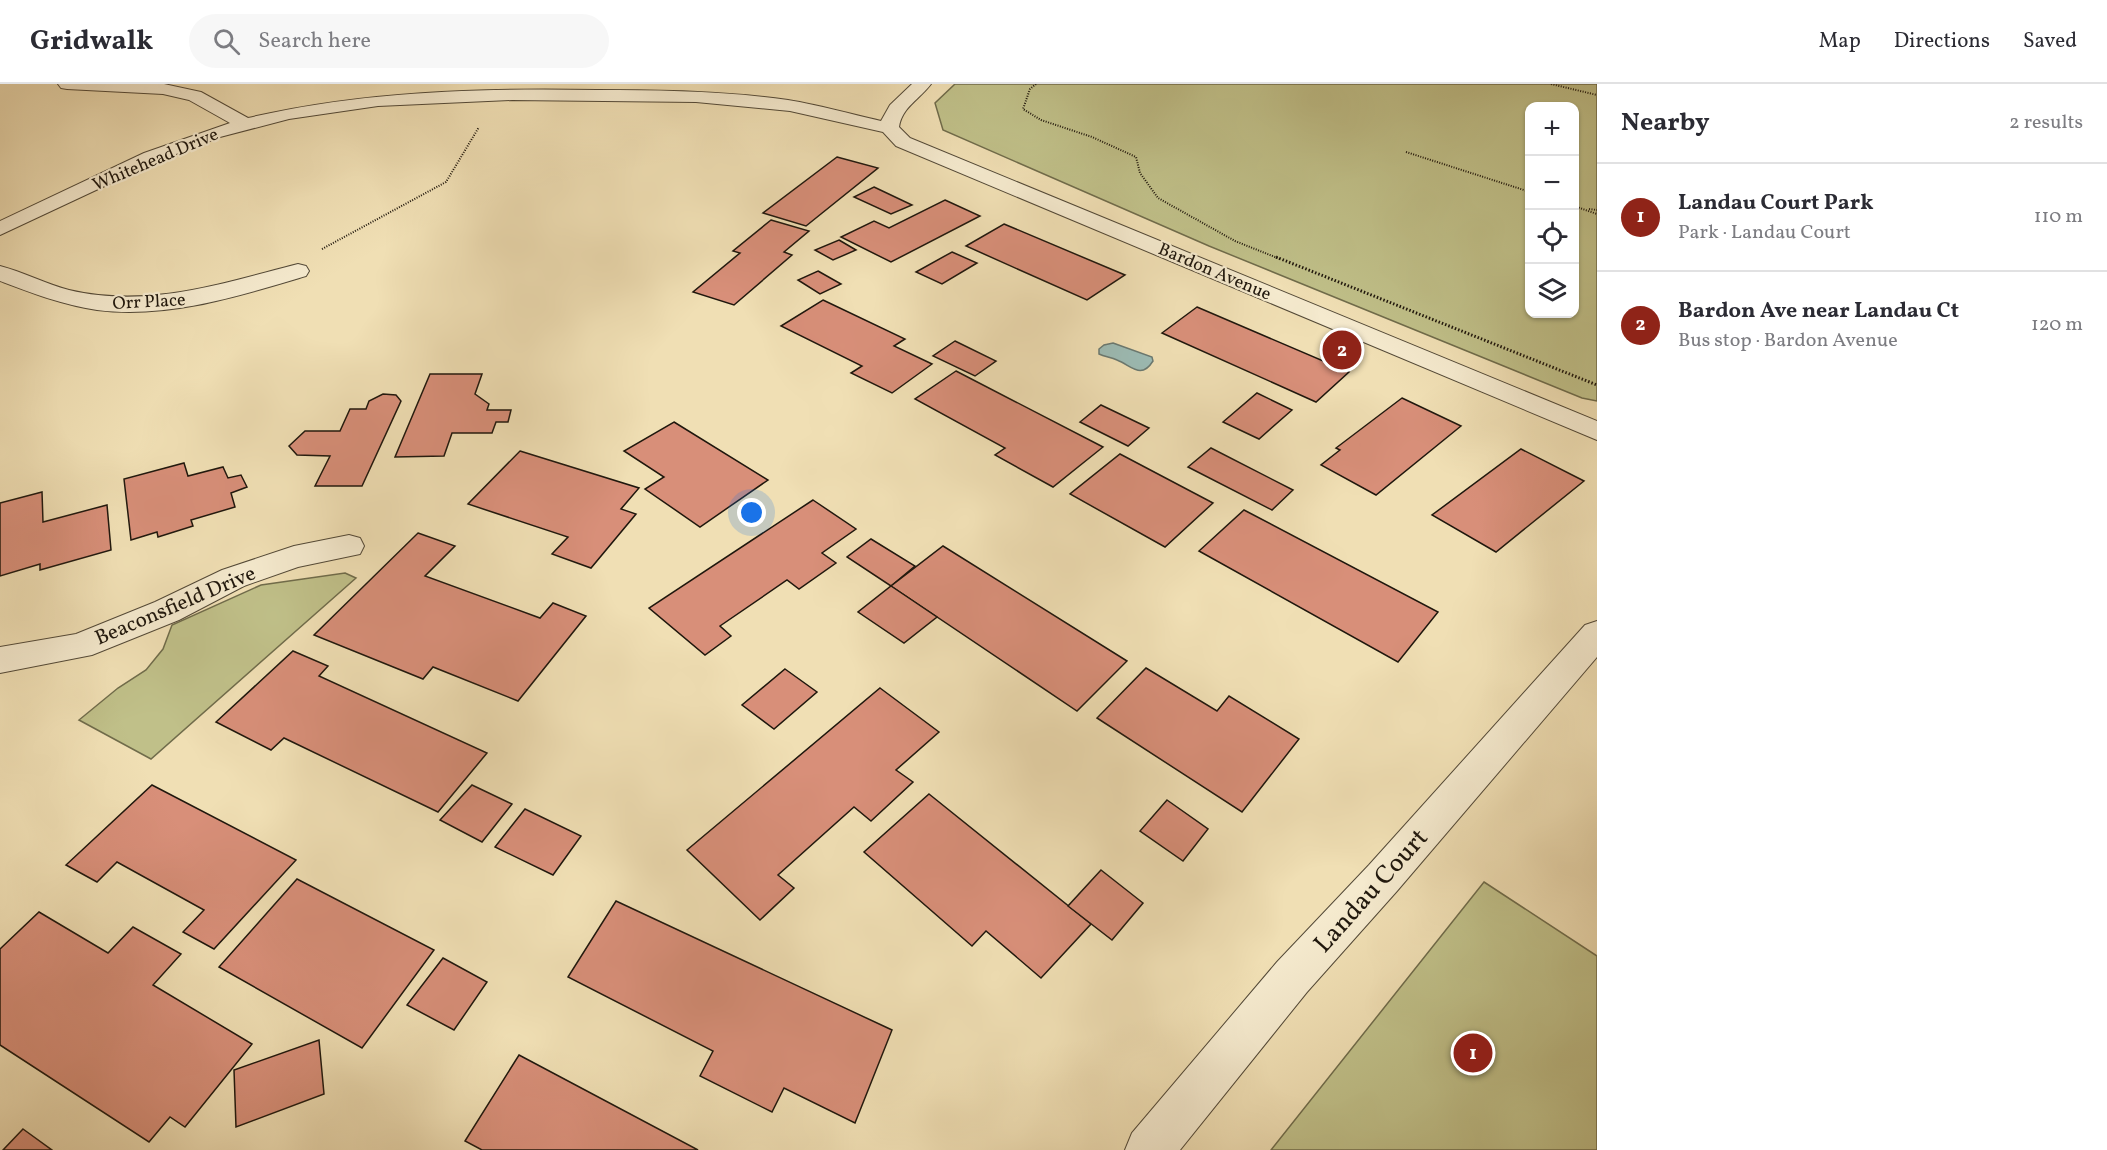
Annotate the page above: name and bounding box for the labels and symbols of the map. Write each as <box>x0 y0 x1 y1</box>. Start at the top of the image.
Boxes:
street label: Whitehead Drive <box>89 123 222 198</box>
street label: Bardon Avenue <box>1154 237 1275 307</box>
street label: Orr Place <box>112 288 186 317</box>
pin: 2 <box>1322 328 1362 372</box>
your location <box>737 498 766 527</box>
street label: Beaconsfield Drive <box>91 559 261 653</box>
street label: Landau Court <box>1306 821 1437 961</box>
pin: 1 <box>1454 1030 1492 1076</box>

